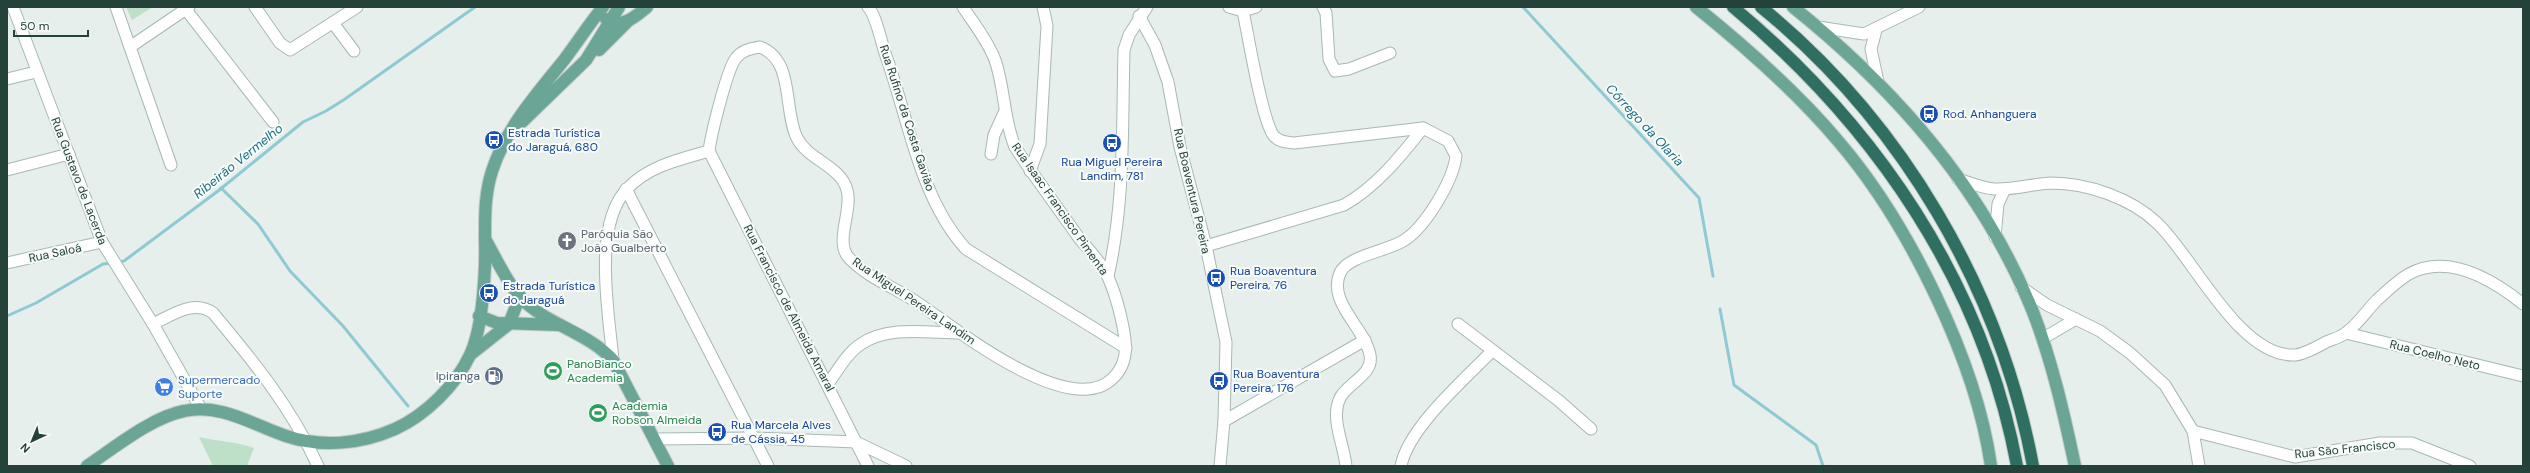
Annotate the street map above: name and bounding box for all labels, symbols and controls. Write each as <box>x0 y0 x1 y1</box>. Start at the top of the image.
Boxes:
scale bar <box>14 12 88 38</box>
text: 50 m <box>20 18 49 34</box>
street label: Rua Rufino da Costa Gavião <box>876 43 938 193</box>
water label: Córrego da Olaria <box>1602 80 1688 170</box>
bus stop icon: Rod. Anhanguera <box>1918 103 1940 125</box>
place label: Rod. Anhanguera <box>1943 106 2037 122</box>
street label: Rua Gustavo de Lacerda <box>47 115 111 247</box>
water label: Ribeirão Vermelho <box>190 120 286 202</box>
place label: Estrada Turística do Jaraguá, 680 <box>508 125 600 155</box>
street label: Rua Boaventura Pereira <box>1170 127 1214 255</box>
bus stop icon: Estrada Turística do Jaraguá, 680 <box>483 129 505 151</box>
bus stop icon: Rua Miguel Pereira Landim, 781 <box>1101 132 1123 154</box>
street label: Rua Isaac Francisco Pimenta <box>1008 140 1112 278</box>
place label: Rua Miguel Pereira Landim, 781 <box>1061 154 1163 184</box>
street label: Rua Francisco de Almeida Amaral <box>740 222 838 394</box>
place label: Paróquia São João Gualberto <box>581 226 667 256</box>
church icon: Paróquia São João Gualberto <box>556 230 578 252</box>
street label: Rua Saloá <box>27 240 83 266</box>
street label: Rua Miguel Pereira Landim <box>849 254 979 348</box>
place label: Rua Boaventura Pereira, 76 <box>1230 263 1317 293</box>
bus stop icon: Rua Boaventura Pereira, 76 <box>1205 267 1227 289</box>
place label: Estrada Turística do Jaraguá <box>503 278 595 308</box>
bus stop icon: Estrada Turística do Jaraguá <box>478 282 500 304</box>
street label: Rua Coelho Neto <box>2388 336 2482 374</box>
place label: PanoBianco Academia <box>567 356 632 386</box>
sports icon: PanoBianco Academia <box>542 360 564 382</box>
fuel station icon: Ipiranga <box>483 365 505 387</box>
place label: Rua Boaventura Pereira, 176 <box>1233 366 1320 396</box>
place label: Ipiranga <box>436 368 480 384</box>
bus stop icon: Rua Boaventura Pereira, 176 <box>1208 370 1230 392</box>
place label: Supermercado Suporte <box>178 372 260 402</box>
supermarket icon: Supermercado Suporte <box>153 376 175 398</box>
place label: Academia Robson Almeida <box>612 398 702 428</box>
sports icon: Academia Robson Almeida <box>587 402 609 424</box>
place label: Rua Marcela Alves de Cássia, 45 <box>731 417 831 447</box>
north arrow <box>12 421 52 461</box>
bus stop icon: Rua Marcela Alves de Cássia, 45 <box>706 421 728 443</box>
street label: Rua São Francisco <box>2294 436 2396 462</box>
text: N <box>17 440 33 456</box>

